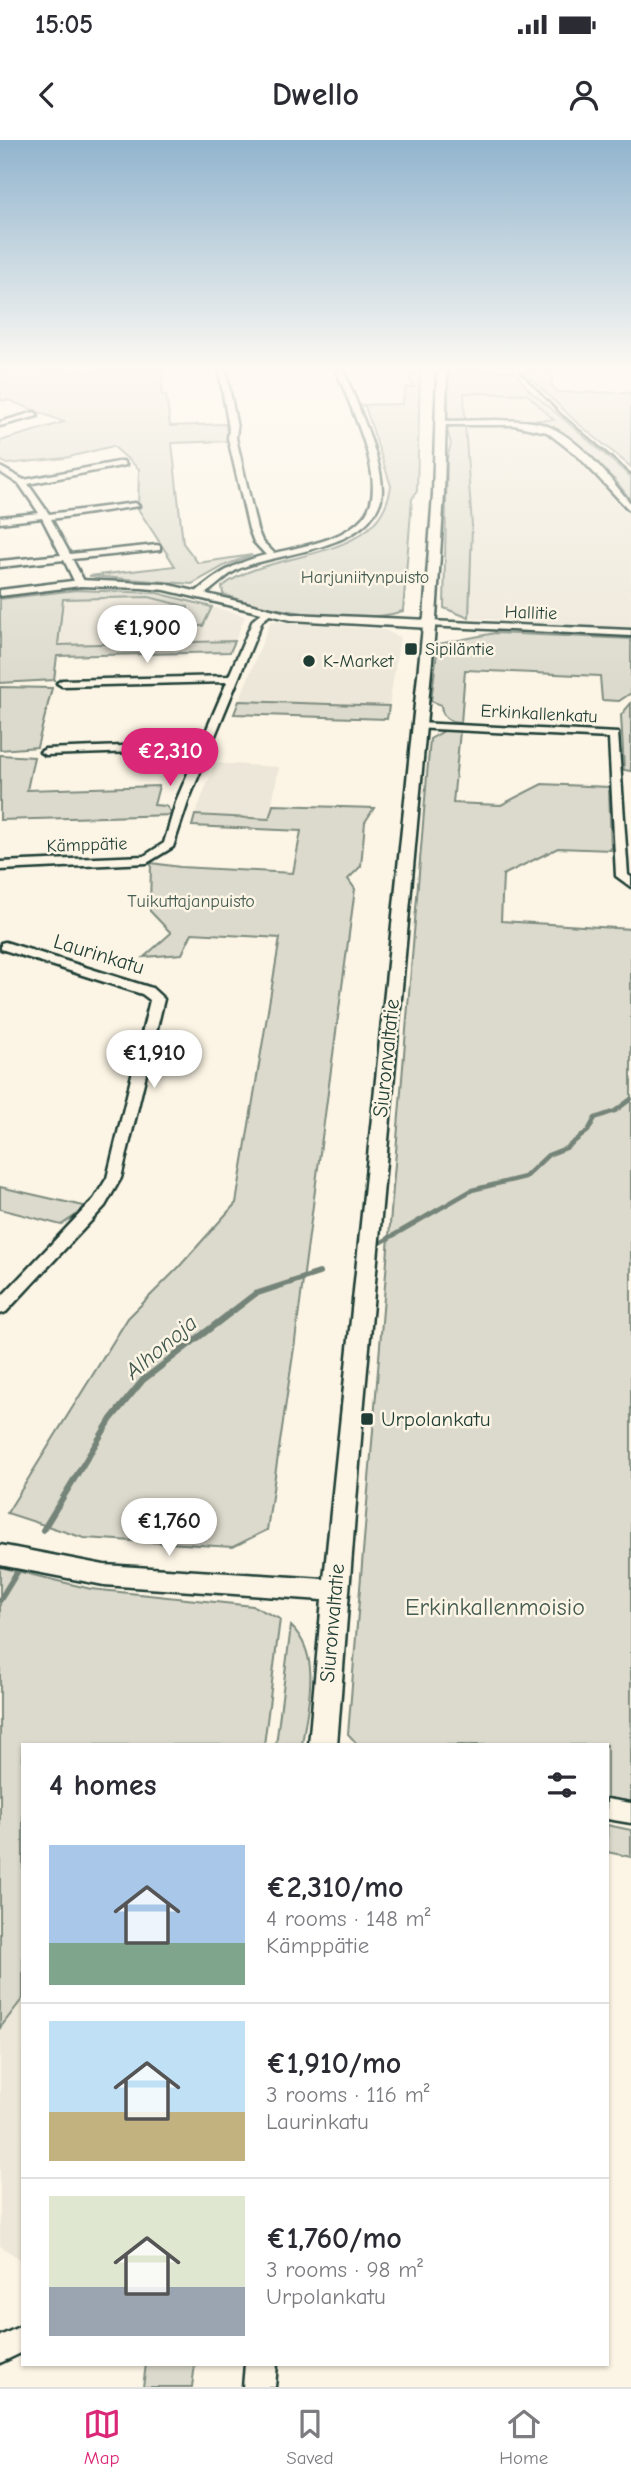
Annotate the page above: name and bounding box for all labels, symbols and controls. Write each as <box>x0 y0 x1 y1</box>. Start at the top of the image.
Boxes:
text: 15:05 <box>35 10 93 40</box>
icon: back <box>28 76 66 114</box>
text: Dwello <box>272 76 359 113</box>
icon: person <box>565 76 603 114</box>
park label: Harjuniitynpuisto <box>301 567 429 588</box>
street label: Hallitie <box>504 602 558 624</box>
pin: €1,900 <box>90 606 204 665</box>
text: €1,900 <box>113 614 181 641</box>
place label: Sipiläntie <box>425 639 494 660</box>
marker: Sipiläntie <box>403 641 419 657</box>
place label: K-Market <box>323 651 394 672</box>
marker: K-Market <box>301 653 317 669</box>
street label: Erkinkallenkatu <box>480 700 598 728</box>
pin: €2,310 <box>113 728 227 788</box>
text: €2,310 <box>137 737 203 764</box>
street label: Kämppätie <box>46 833 128 857</box>
park label: Tuikuttajanpuisto <box>127 891 255 912</box>
street label: Laurinkatu <box>51 929 147 979</box>
street label: Siuronvaltatie <box>368 998 404 1118</box>
pin: €1,910 <box>97 1030 211 1090</box>
text: €1,910 <box>122 1039 186 1066</box>
water label: Alhonoja <box>119 1309 203 1386</box>
place label: Urpolankatu <box>381 1407 490 1431</box>
marker: Urpolankatu <box>359 1411 375 1427</box>
pin: €1,760 <box>112 1498 226 1558</box>
text: €1,760 <box>137 1507 201 1534</box>
street label: Siuronvaltatie <box>315 1563 349 1683</box>
park label: Erkinkallenmoisio <box>405 1593 585 1621</box>
icon: filters <box>543 1766 581 1804</box>
text: 4 homes <box>49 1768 156 1803</box>
text: €2,310/mo <box>266 1870 404 1905</box>
icon: home <box>105 1873 189 1957</box>
text: 4 rooms · 148 m² <box>266 1905 430 1932</box>
text: Kämppätie <box>266 1932 369 1959</box>
text: €1,910/mo <box>266 2046 401 2081</box>
icon: home <box>105 2049 189 2133</box>
text: 3 rooms · 116 m² <box>266 2081 430 2108</box>
text: Laurinkatu <box>266 2108 369 2135</box>
text: €1,760/mo <box>266 2221 402 2256</box>
icon: home <box>105 2224 189 2308</box>
text: 3 rooms · 98 m² <box>266 2256 423 2283</box>
text: Urpolankatu <box>266 2283 386 2310</box>
tab: Map <box>83 2405 121 2469</box>
tab: Saved <box>286 2405 334 2469</box>
tab: Home <box>499 2405 548 2469</box>

